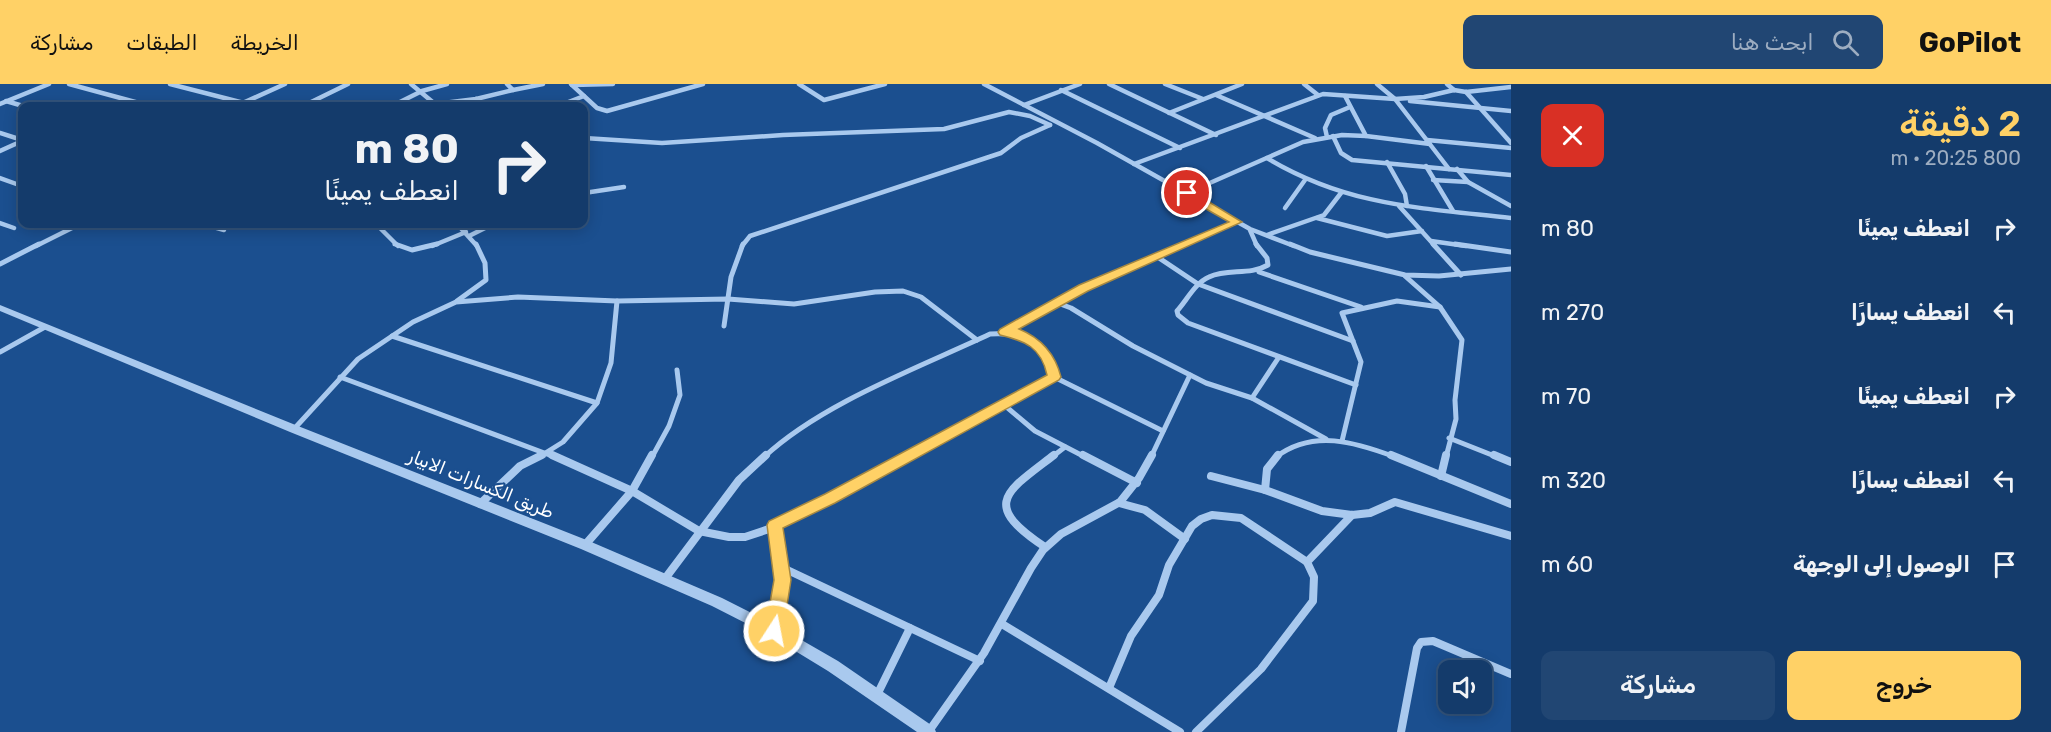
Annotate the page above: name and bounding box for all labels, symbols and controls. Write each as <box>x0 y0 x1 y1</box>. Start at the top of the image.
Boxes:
search box <box>1463 15 1883 69</box>
icon: search <box>1829 26 1862 59</box>
text: GoPilot <box>1919 26 2021 59</box>
text: ابحث هنا <box>1731 29 1814 56</box>
text: مشاركة <box>30 30 93 55</box>
text: الطبقات <box>126 30 198 55</box>
text: الخريطة <box>231 30 299 55</box>
text: 2 دقيقة <box>1899 102 2021 145</box>
button: close <box>1541 104 1604 167</box>
text: 80 m <box>355 124 459 174</box>
icon: right <box>480 126 558 204</box>
text: 800 m · 20:25 <box>1891 146 2021 170</box>
pin <box>1161 167 1212 218</box>
text: انعطف يمينًا <box>324 175 459 207</box>
icon: arrive <box>1170 176 1203 209</box>
icon: right <box>1988 212 2021 245</box>
text: 80 m <box>1541 215 1594 242</box>
text: انعطف يمينًا <box>1857 215 1970 242</box>
icon: left <box>1988 296 2021 329</box>
text: 270 m <box>1541 299 1604 326</box>
text: انعطف يسارًا <box>1851 299 1970 326</box>
icon: right <box>1988 380 2021 413</box>
text: 70 m <box>1541 383 1591 410</box>
text: انعطف يمينًا <box>1857 383 1970 410</box>
street label: طريق الكسارات الابيار <box>404 444 557 523</box>
icon: left <box>1988 464 2021 497</box>
text: 320 m <box>1541 467 1606 494</box>
text: انعطف يسارًا <box>1851 467 1970 494</box>
icon: arrive <box>1988 548 2021 581</box>
text: 60 m <box>1541 551 1593 578</box>
text: الوصول إلى الوجهة <box>1793 551 1970 578</box>
position arrow <box>742 599 806 663</box>
button: مشاركة <box>1541 651 1775 720</box>
button: خروج <box>1787 651 2021 720</box>
map controls <box>1438 660 1492 714</box>
button: sound <box>1438 660 1492 714</box>

